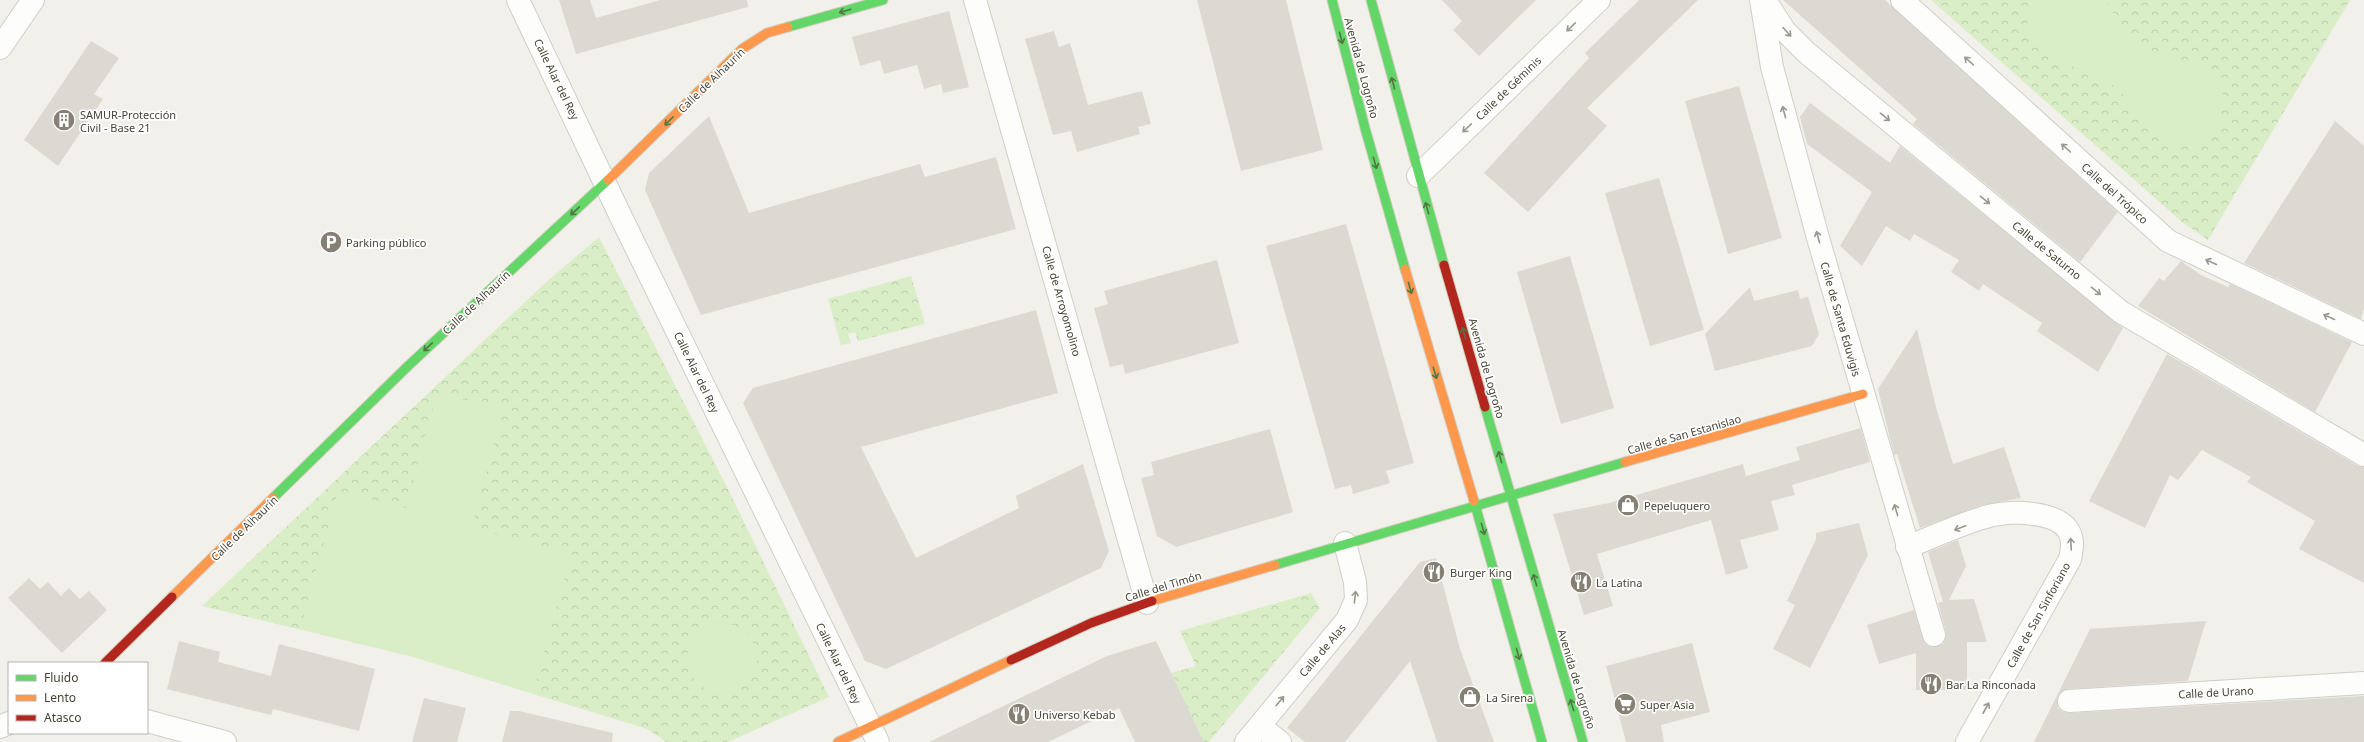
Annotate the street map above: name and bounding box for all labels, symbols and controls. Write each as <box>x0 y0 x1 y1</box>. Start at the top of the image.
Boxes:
one-way arrow <box>839 8 852 15</box>
street label: Avenida de Logroño <box>1341 16 1383 120</box>
one-way arrow <box>1566 22 1576 32</box>
one-way arrow <box>1782 27 1792 37</box>
one-way arrow <box>1337 31 1345 44</box>
street label: Calle Alar del Rey <box>531 36 583 122</box>
street label: Calle de Alhaurín <box>674 44 748 116</box>
street label: Calle de Géminis <box>1472 53 1544 123</box>
one-way arrow <box>1965 57 1975 66</box>
one-way arrow <box>1388 76 1396 89</box>
one-way arrow <box>1780 105 1787 118</box>
building icon: SAMUR-Protección Civil - Base 21 <box>51 107 77 133</box>
place label: SAMUR-Protección Civil - Base 21 <box>80 107 176 135</box>
one-way arrow <box>1879 113 1890 122</box>
one-way arrow <box>664 116 674 126</box>
one-way arrow <box>1462 123 1472 132</box>
one-way arrow <box>2061 144 2071 153</box>
one-way arrow <box>1372 157 1379 170</box>
street label: Calle del Trópico <box>2079 159 2152 227</box>
one-way arrow <box>1980 195 1991 204</box>
one-way arrow <box>1423 202 1430 215</box>
one-way arrow <box>570 206 580 216</box>
street label: Calle de Saturno <box>2009 218 2085 283</box>
parking icon: Parking público <box>318 229 344 255</box>
one-way arrow <box>1814 231 1821 244</box>
place label: Parking público <box>346 235 427 250</box>
street label: Calle de Arroyomolino <box>1039 244 1085 358</box>
one-way arrow <box>2206 258 2218 265</box>
street label: Calle de Santa Eduvigis <box>1817 260 1865 378</box>
street label: Calle de Alhaurín <box>439 267 513 337</box>
one-way arrow <box>1407 282 1414 295</box>
one-way arrow <box>2091 287 2102 296</box>
one-way arrow <box>2323 313 2335 320</box>
street label: Avenida de Logroño <box>1465 316 1509 420</box>
one-way arrow <box>1460 326 1467 339</box>
street label: Calle Alar del Rey <box>671 329 723 415</box>
one-way arrow <box>423 342 433 352</box>
one-way arrow <box>1432 366 1439 379</box>
street label: Calle de San Estanislao <box>1625 410 1743 457</box>
one-way arrow <box>1496 451 1503 464</box>
street label: Calle de Alhaurín <box>207 492 281 564</box>
shop icon: Pepeluquero <box>1615 492 1641 518</box>
place label: Pepeluquero <box>1644 498 1711 513</box>
one-way arrow <box>1892 504 1899 517</box>
one-way arrow <box>1480 522 1487 535</box>
one-way arrow <box>1954 524 1966 532</box>
one-way arrow <box>2067 538 2075 551</box>
restaurant icon: Burger King <box>1421 559 1447 585</box>
street label: Calle de San Sinforiano <box>2003 559 2073 671</box>
place label: Burger King <box>1450 565 1512 580</box>
street label: Calle del Timón <box>1123 567 1203 605</box>
restaurant icon: La Latina <box>1568 569 1594 595</box>
one-way arrow <box>1531 574 1538 587</box>
place label: La Latina <box>1596 575 1643 590</box>
one-way arrow <box>1351 591 1359 604</box>
street label: Calle Alar del Rey <box>813 620 865 706</box>
street label: Calle de Alas <box>1295 620 1349 680</box>
street label: Avenida de Logroño <box>1555 627 1599 731</box>
one-way arrow <box>1515 647 1522 660</box>
legend <box>8 662 148 734</box>
text: Fluido <box>44 669 78 686</box>
restaurant icon: Bar La Rinconada <box>1918 671 1944 697</box>
place label: Bar La Rinconada <box>1946 677 2036 692</box>
street label: Calle de Urano <box>2178 683 2255 701</box>
shop icon: La Sirena <box>1457 684 1483 710</box>
text: Lento <box>44 689 76 706</box>
place label: La Sirena <box>1486 690 1533 705</box>
supermarket icon: Super Asia <box>1612 691 1638 717</box>
one-way arrow <box>1275 696 1284 707</box>
place label: Super Asia <box>1640 697 1695 712</box>
one-way arrow <box>1568 698 1575 711</box>
restaurant icon: Universo Kebab <box>1006 701 1032 727</box>
one-way arrow <box>1983 702 1991 714</box>
place label: Universo Kebab <box>1034 707 1116 722</box>
text: Atasco <box>44 709 82 726</box>

